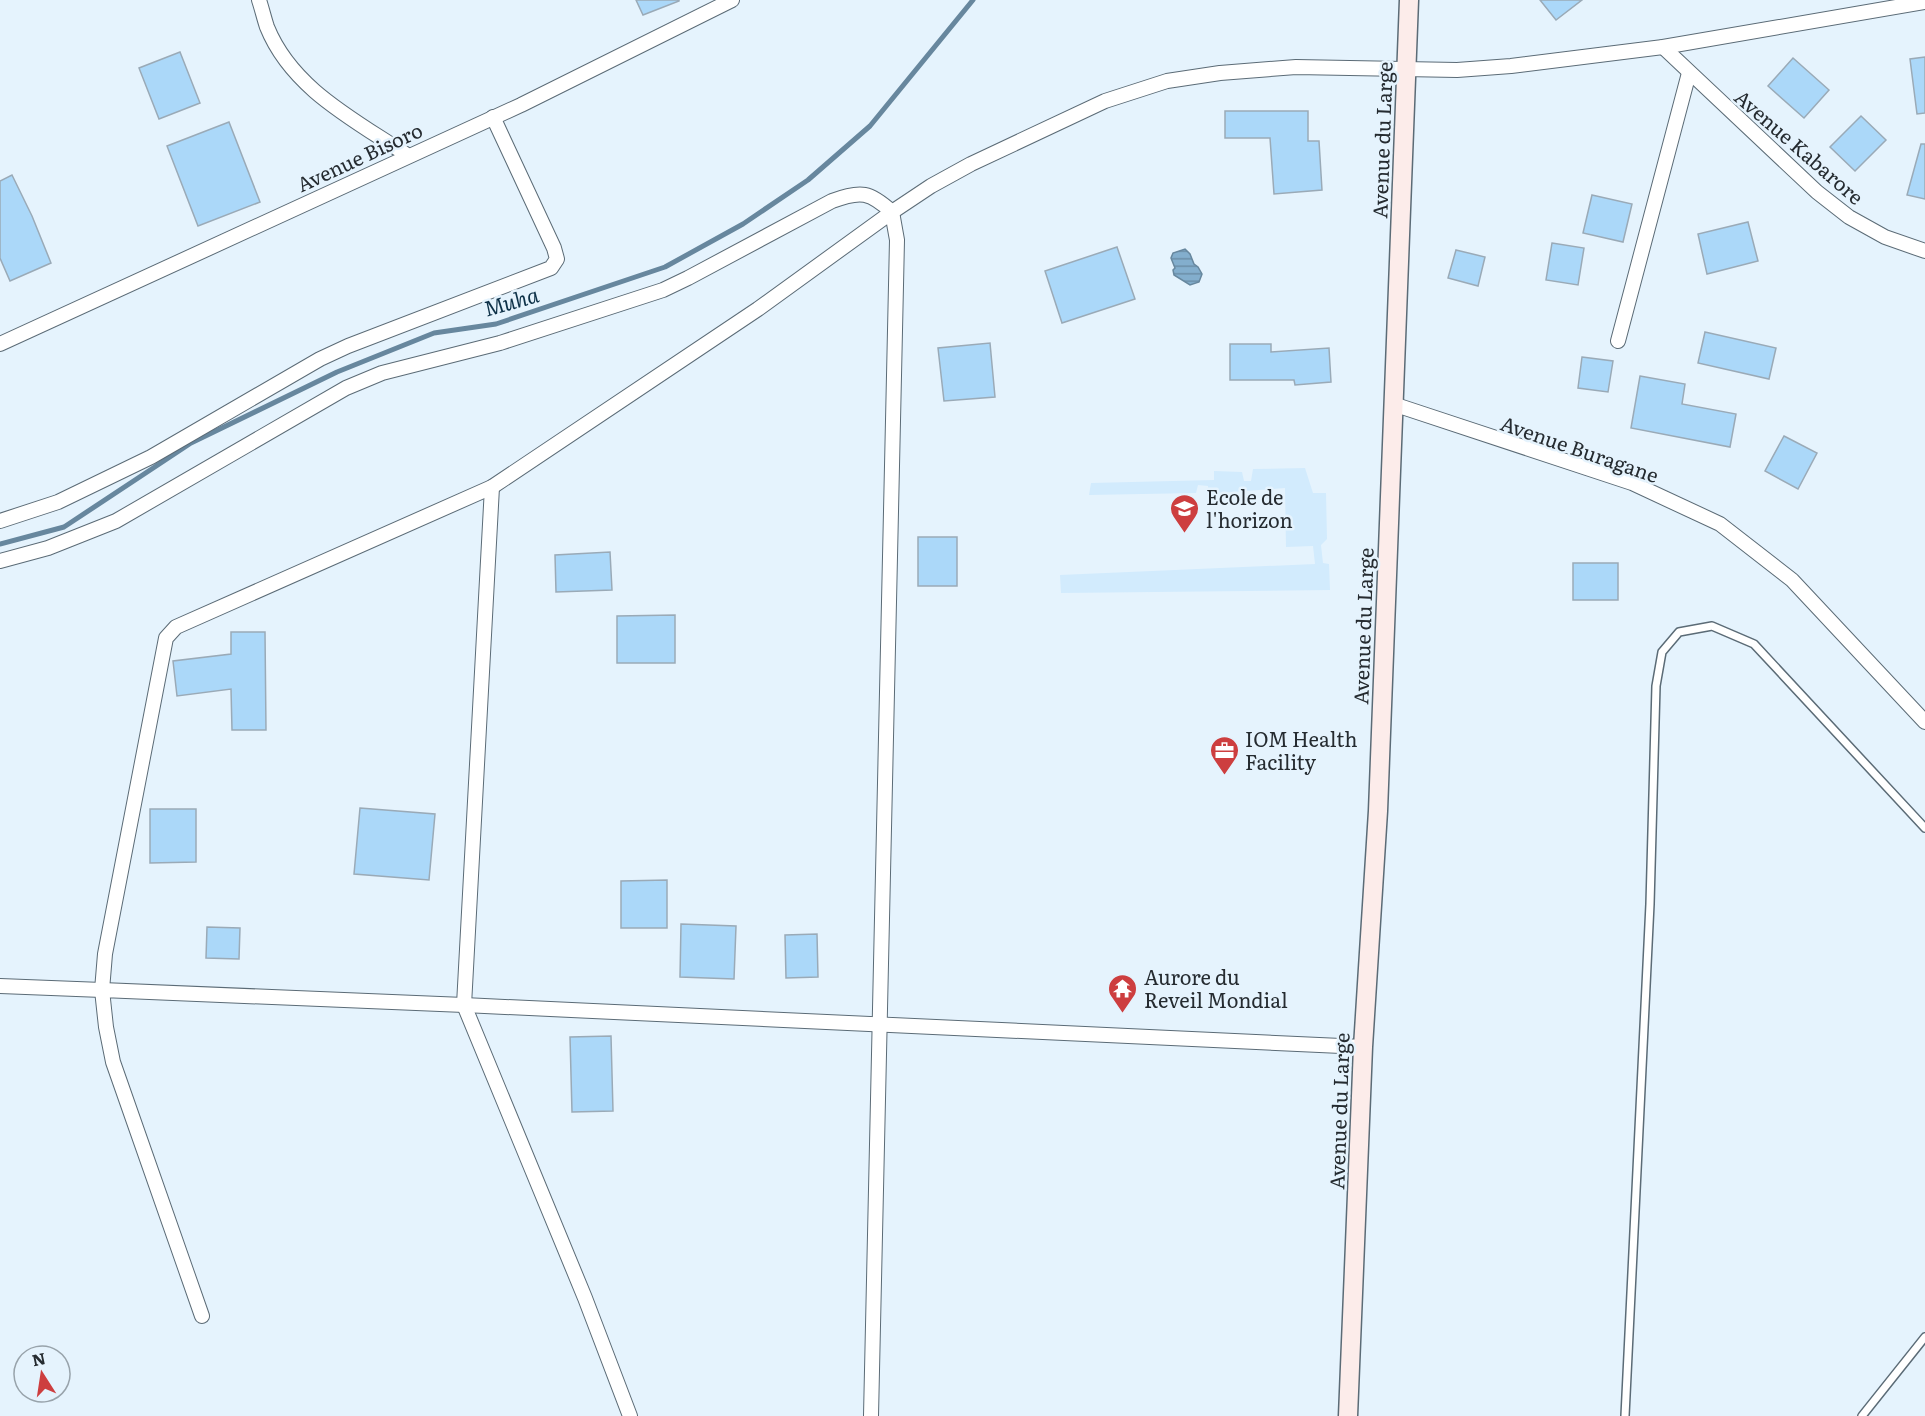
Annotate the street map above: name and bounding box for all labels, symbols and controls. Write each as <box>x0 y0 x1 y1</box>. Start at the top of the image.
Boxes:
street label: Avenue du Large <box>1363 61 1399 219</box>
street label: Avenue Kabarore <box>1729 81 1871 211</box>
street label: Avenue Bisoro <box>291 114 427 198</box>
water label: Muha <box>480 277 542 323</box>
street label: Avenue Buragane <box>1497 407 1663 489</box>
place label: Ecole de l'horizon <box>1206 481 1293 534</box>
school or university icon: Ecole de l'horizon <box>1169 492 1201 534</box>
street label: Avenue du Large <box>1344 547 1380 705</box>
place label: IOM Health Facility <box>1245 723 1358 776</box>
office icon: IOM Health Facility <box>1208 734 1240 776</box>
place label: Aurore du Reveil Mondial <box>1144 961 1288 1014</box>
temple icon: Aurore du Reveil Mondial <box>1107 972 1139 1014</box>
street label: Avenue du Large <box>1320 1032 1356 1190</box>
north arrow <box>12 1344 72 1404</box>
text: N <box>30 1345 48 1371</box>

